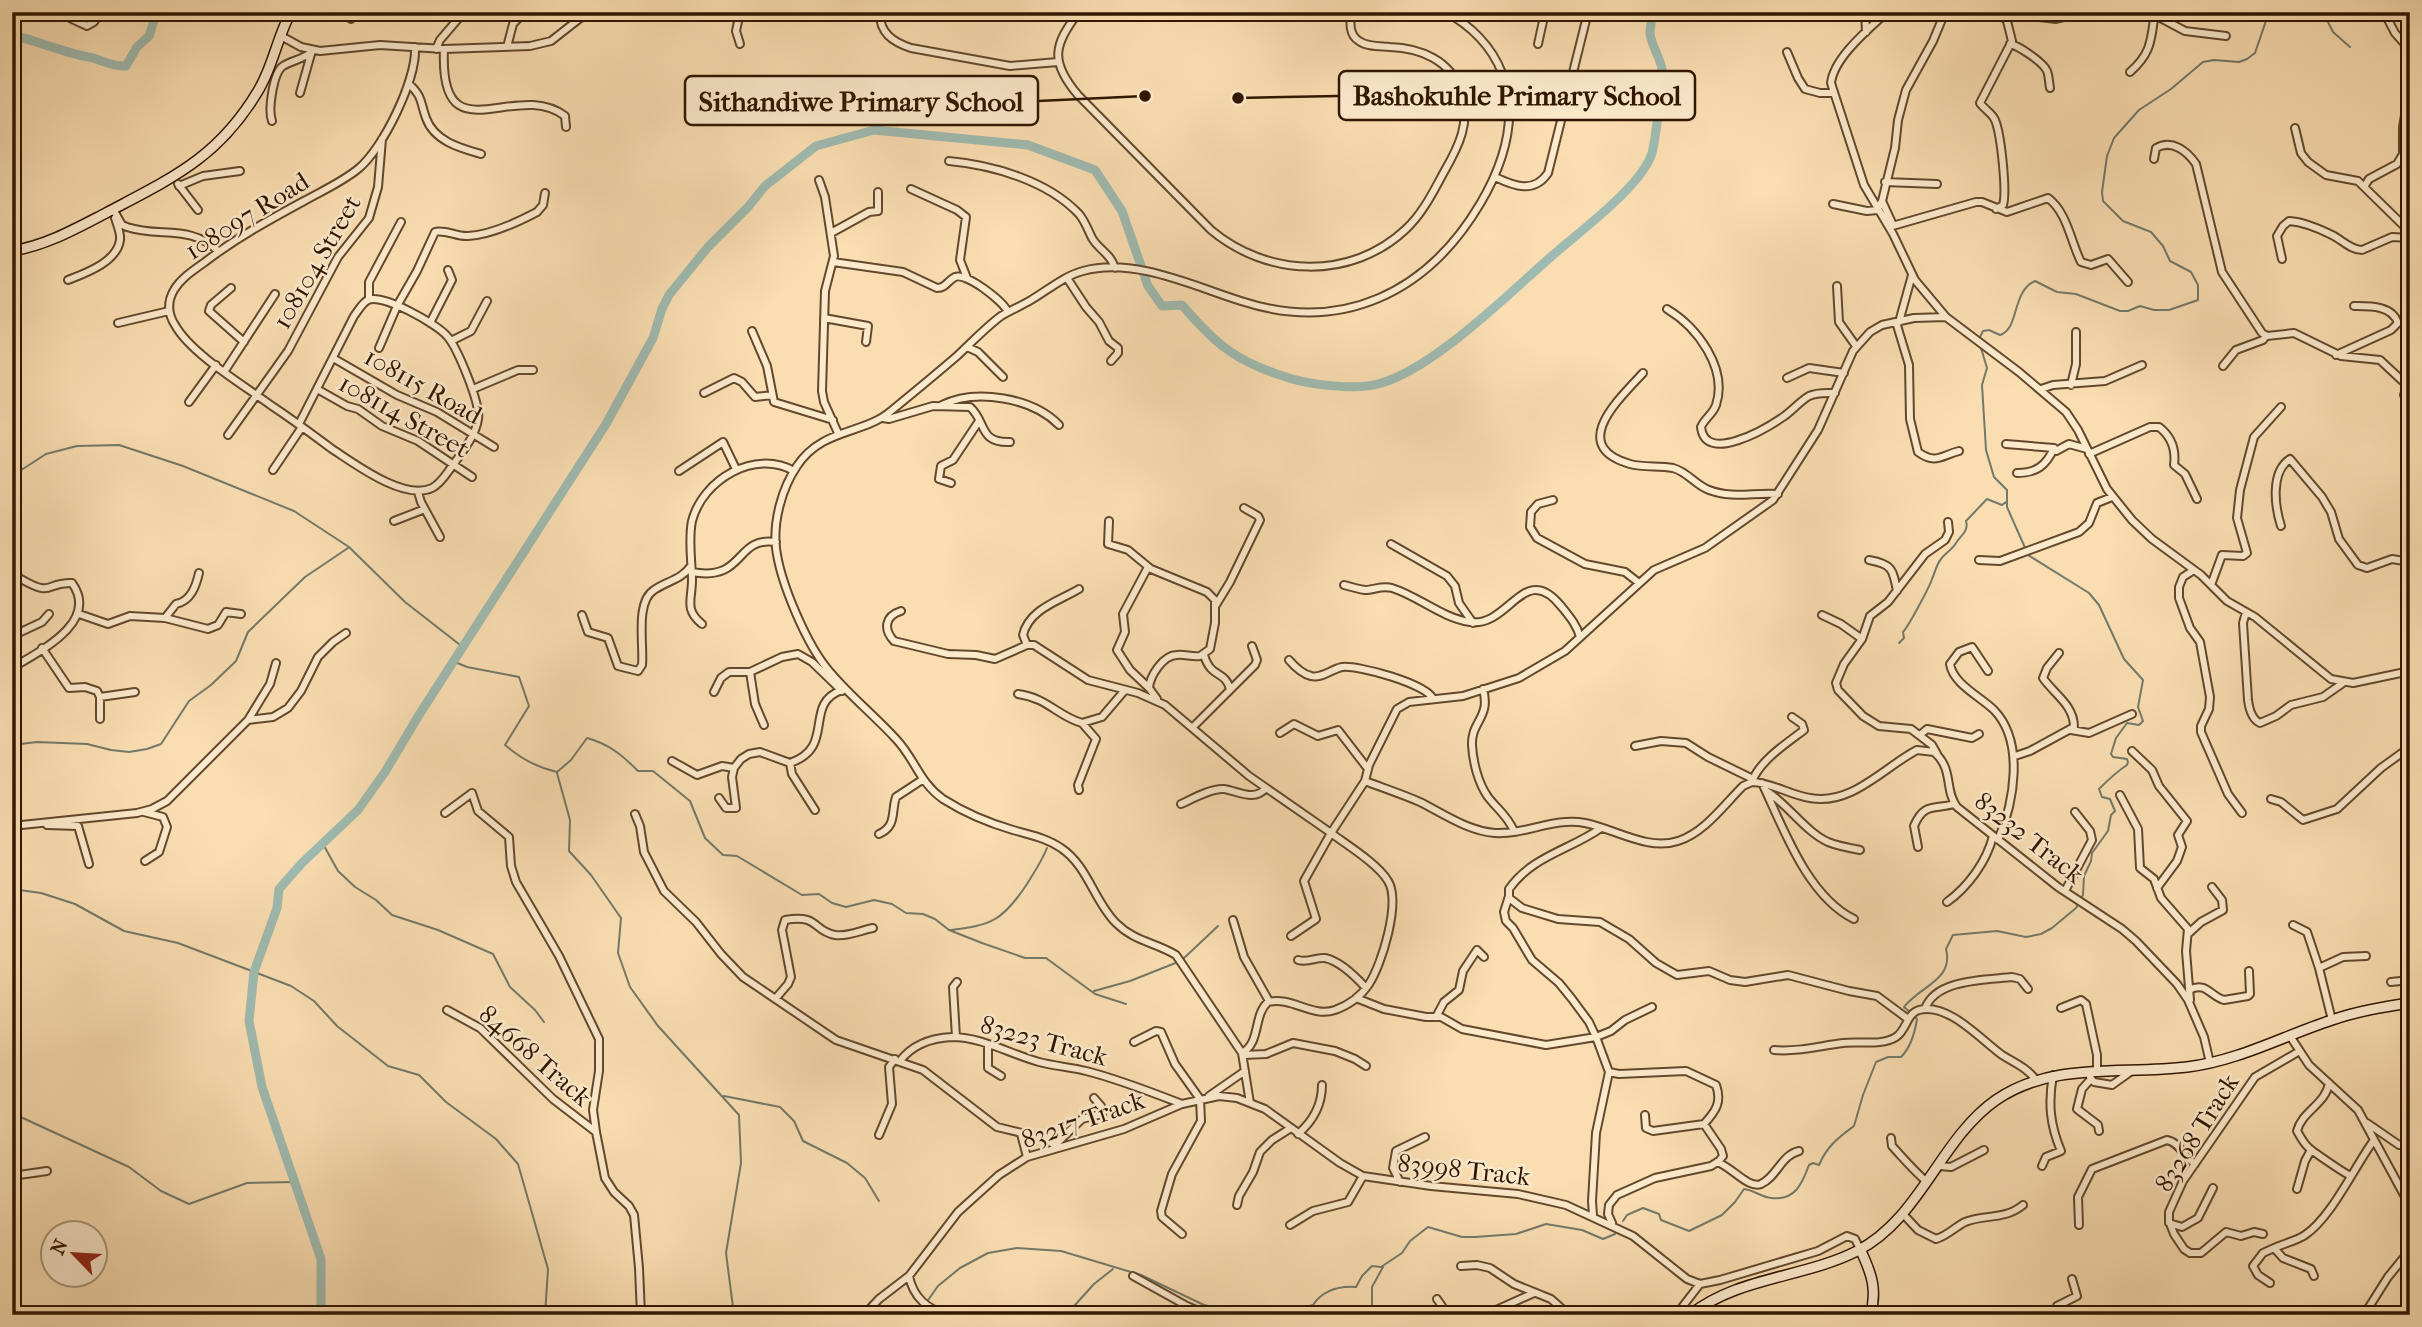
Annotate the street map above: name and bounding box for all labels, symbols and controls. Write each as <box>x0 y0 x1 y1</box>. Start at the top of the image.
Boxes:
callout: Bashokuhle Primary School <box>1339 71 1695 120</box>
callout: Sithandiwe Primary School <box>685 76 1038 125</box>
text: Bashokuhle Primary School <box>1353 79 1682 112</box>
text: Sithandiwe Primary School <box>699 85 1024 118</box>
street label: 108097 Road <box>179 165 316 266</box>
street label: 108104 Street <box>266 189 368 334</box>
street label: 108115 Road <box>359 341 488 431</box>
street label: 108114 Street <box>333 367 475 465</box>
street label: 83232 Track <box>1968 786 2090 891</box>
street label: 84668 Track <box>472 999 598 1114</box>
street label: 83223 Track <box>977 1009 1112 1073</box>
street label: 83268 Track <box>2149 1068 2246 1198</box>
street label: 83217 Track <box>1017 1084 1149 1156</box>
street label: 83998 Track <box>1396 1148 1532 1192</box>
north arrow <box>38 1218 108 1288</box>
text: N <box>46 1236 73 1258</box>

